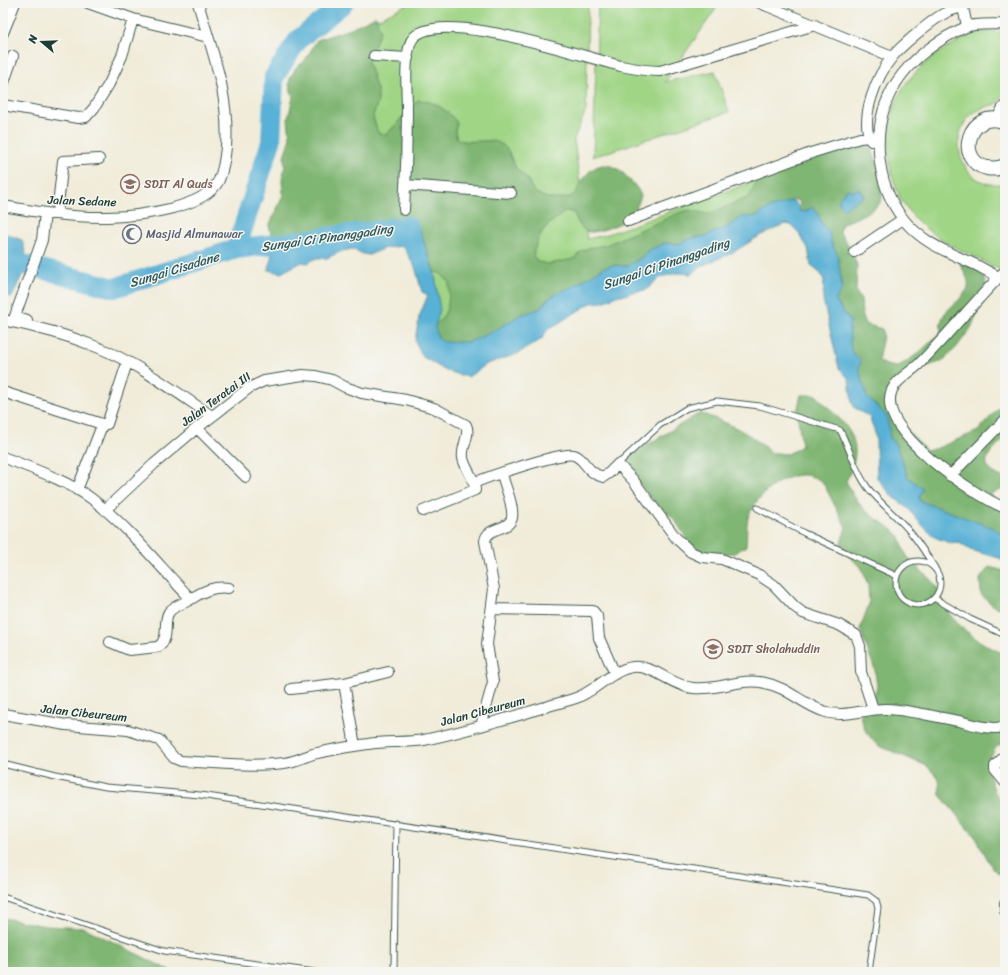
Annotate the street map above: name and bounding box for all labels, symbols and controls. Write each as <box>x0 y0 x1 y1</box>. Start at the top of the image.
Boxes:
north arrow <box>22 22 62 62</box>
text: N <box>22 32 43 47</box>
school or university icon: SDIT Al Quds <box>119 173 141 195</box>
place label: SDIT Al Quds <box>144 173 212 195</box>
street label: Jalan Sedane <box>46 189 117 213</box>
water label: Sungai Ci Pinanggading <box>260 217 396 258</box>
mosque icon: Masjid Almunawar <box>121 223 143 245</box>
place label: Masjid Almunawar <box>146 223 244 245</box>
water label: Sungai Ci Pinanggading <box>600 231 734 296</box>
water label: Sungai Cisadane <box>126 245 223 294</box>
street label: Jalan Teratai III <box>175 366 256 433</box>
school or university icon: SDIT Sholahuddin <box>702 638 724 660</box>
place label: SDIT Sholahuddin <box>727 638 821 660</box>
street label: Jalan Cibeureum <box>437 689 528 733</box>
street label: Jalan Cibeureum <box>39 697 128 728</box>

